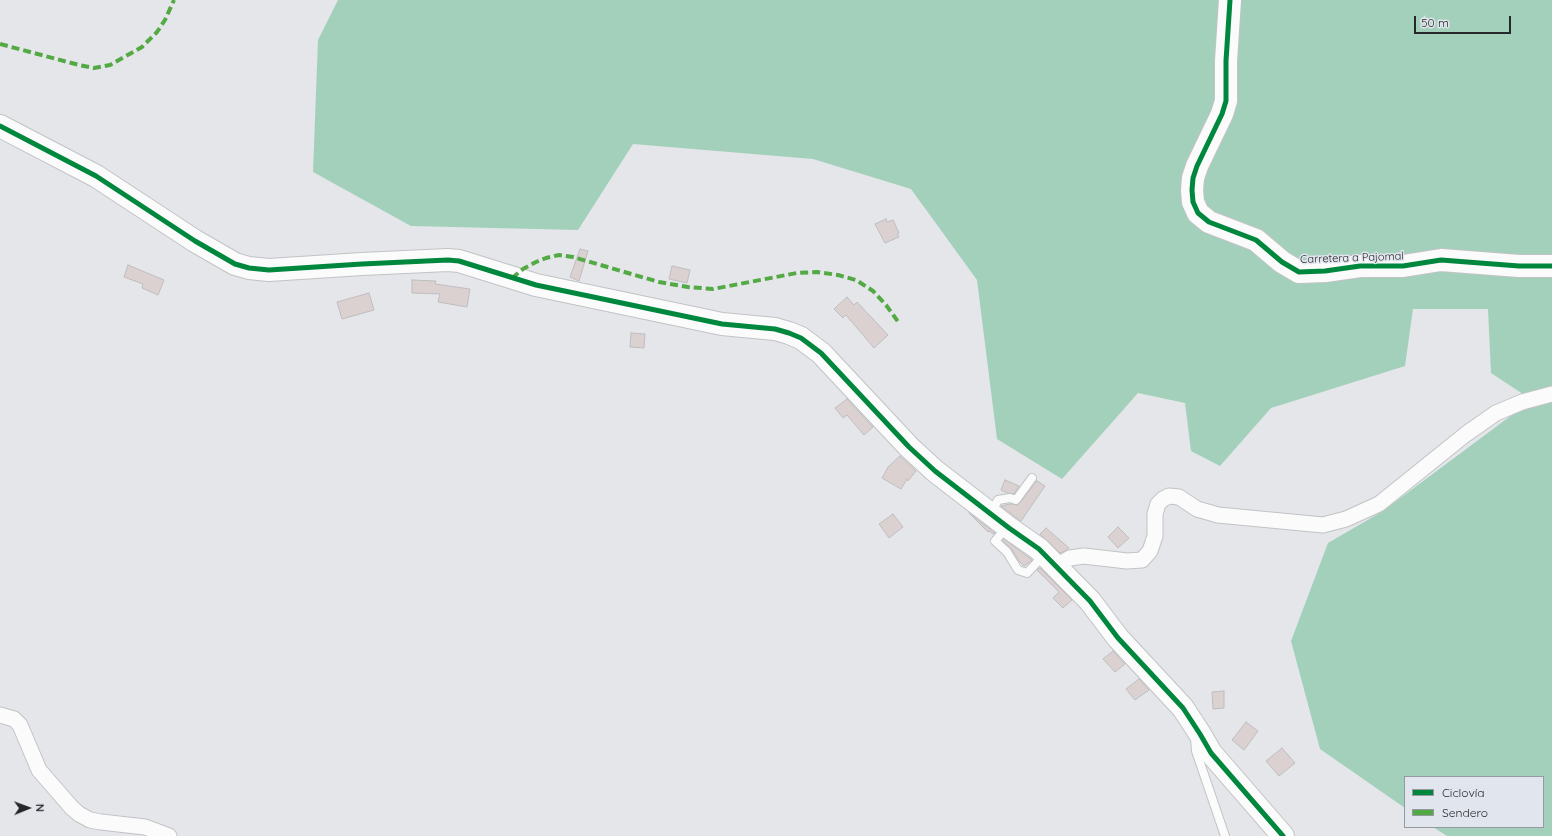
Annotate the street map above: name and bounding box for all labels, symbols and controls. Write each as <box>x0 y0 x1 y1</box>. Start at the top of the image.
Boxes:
scale bar <box>1416 8 1513 34</box>
text: 50 m <box>1421 15 1449 30</box>
street label: Carretera a Pajomal <box>1300 250 1404 266</box>
legend <box>1404 776 1544 828</box>
text: Ciclovía <box>1442 785 1485 800</box>
north arrow <box>8 788 48 828</box>
text: N <box>33 804 47 812</box>
text: Sendero <box>1442 805 1488 820</box>

